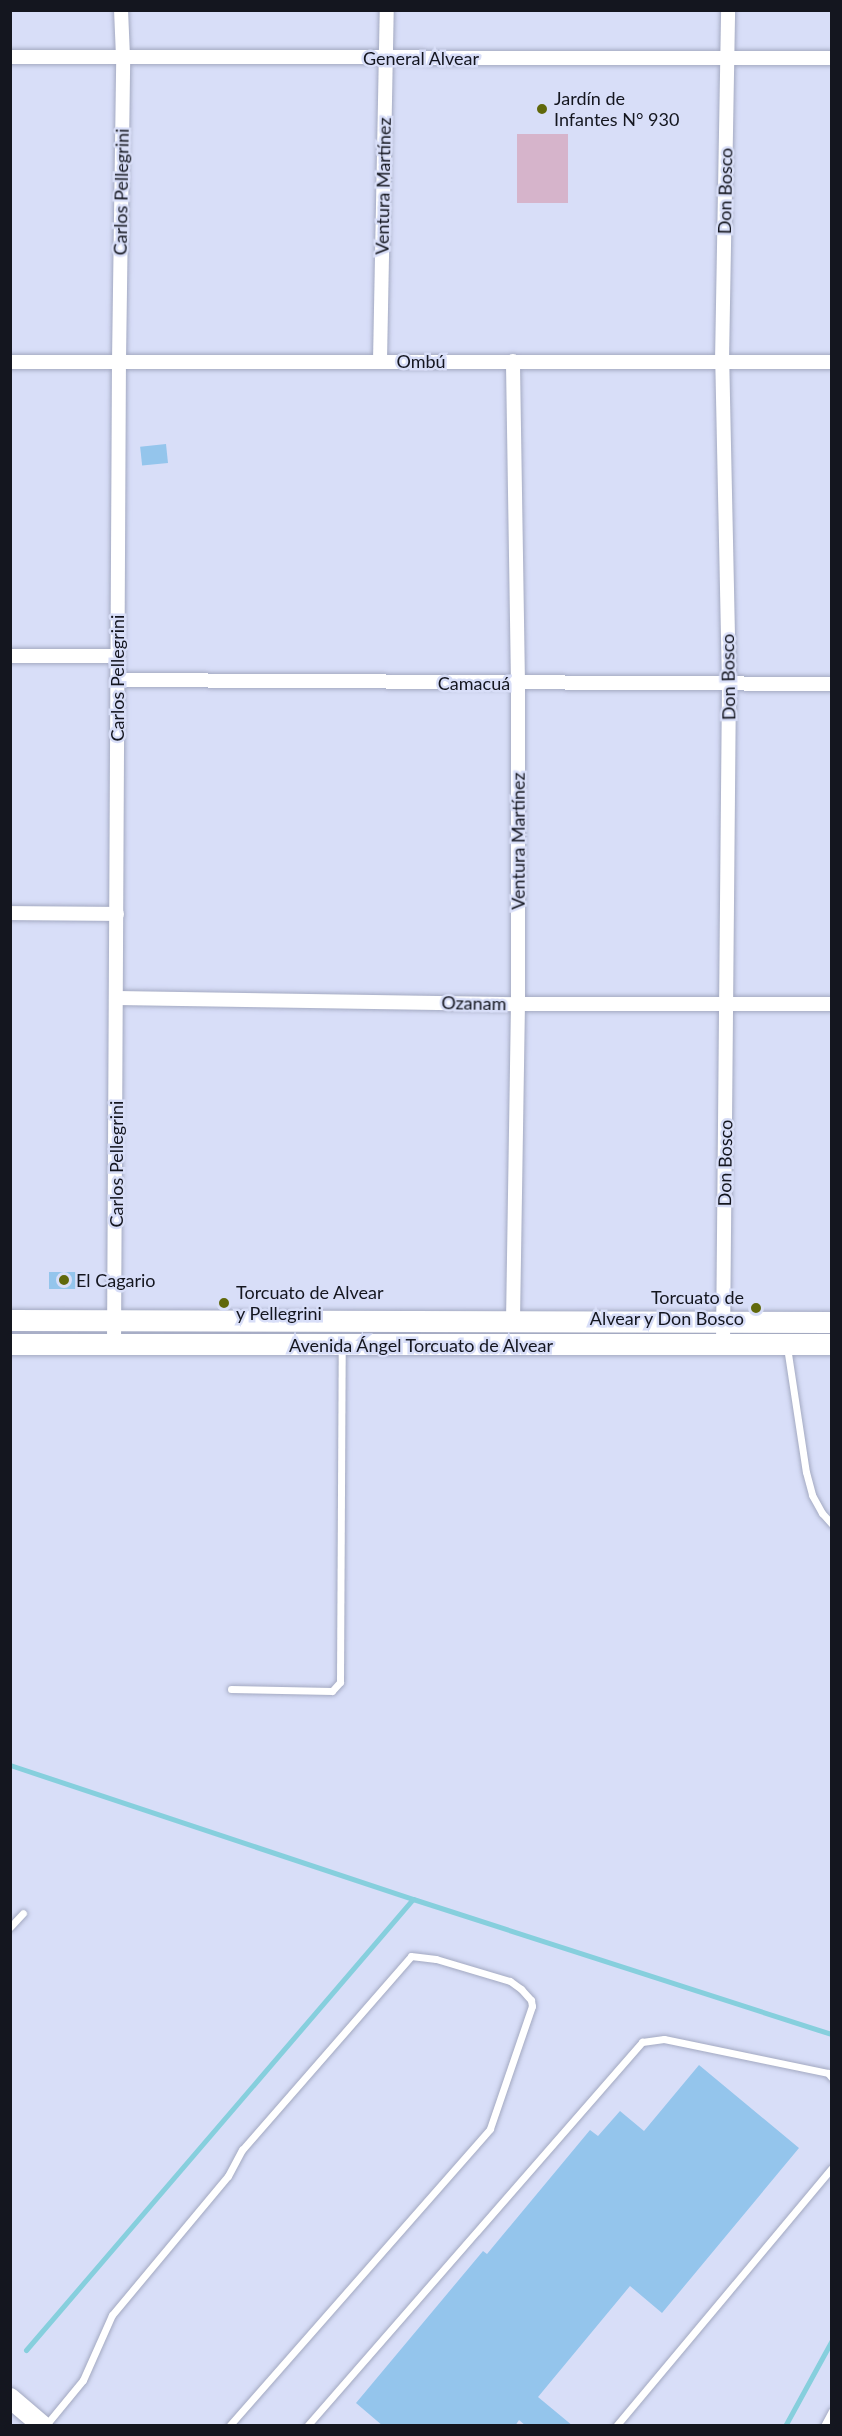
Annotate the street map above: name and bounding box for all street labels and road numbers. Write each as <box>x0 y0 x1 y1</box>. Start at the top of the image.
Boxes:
street label: General Alvear <box>363 47 479 69</box>
street label: Ventura Martínez <box>371 117 395 255</box>
street label: Carlos Pellegrini <box>109 128 133 256</box>
street label: Don Bosco <box>713 148 737 234</box>
street label: Ombú <box>396 350 446 372</box>
street label: Carlos Pellegrini <box>106 615 128 741</box>
street label: Don Bosco <box>716 634 740 720</box>
street label: Camacuá <box>438 672 510 694</box>
street label: Ventura Martínez <box>507 772 529 910</box>
street label: Ozanam <box>441 992 507 1014</box>
street label: Carlos Pellegrini <box>105 1101 127 1227</box>
street label: Don Bosco <box>713 1120 737 1206</box>
street label: Avenida Ángel Torcuato de Alvear <box>288 1334 554 1356</box>

